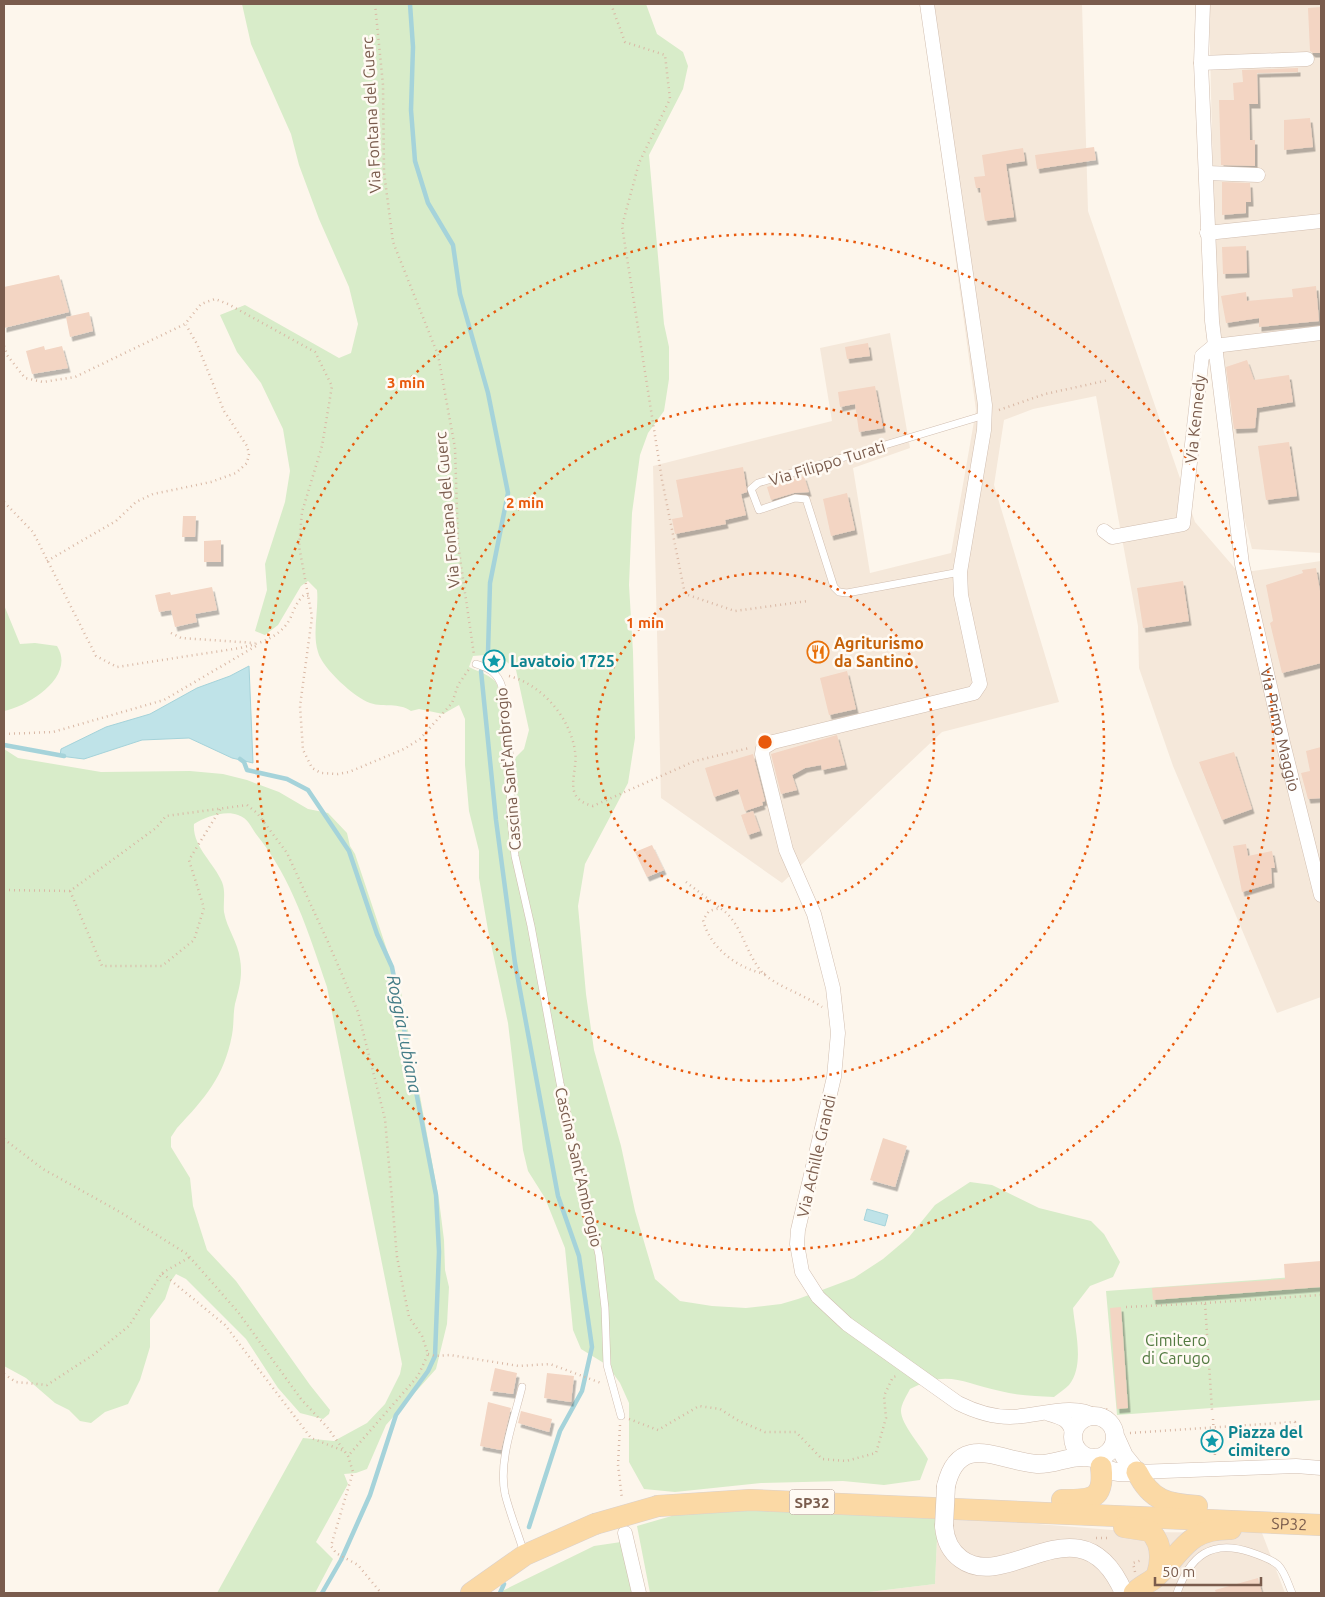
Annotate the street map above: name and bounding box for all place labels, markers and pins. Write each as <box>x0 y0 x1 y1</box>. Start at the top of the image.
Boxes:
place label: Agriturismo da Santino <box>834 634 924 670</box>
restaurant icon: Agriturismo da Santino <box>806 640 830 664</box>
place icon: Lavatoio 1725 <box>482 649 506 673</box>
place label: Lavatoio 1725 <box>510 652 615 670</box>
centre of rings <box>756 733 774 751</box>
place label: Piazza del cimitero <box>1228 1423 1303 1459</box>
place icon: Piazza del cimitero <box>1200 1429 1224 1453</box>

